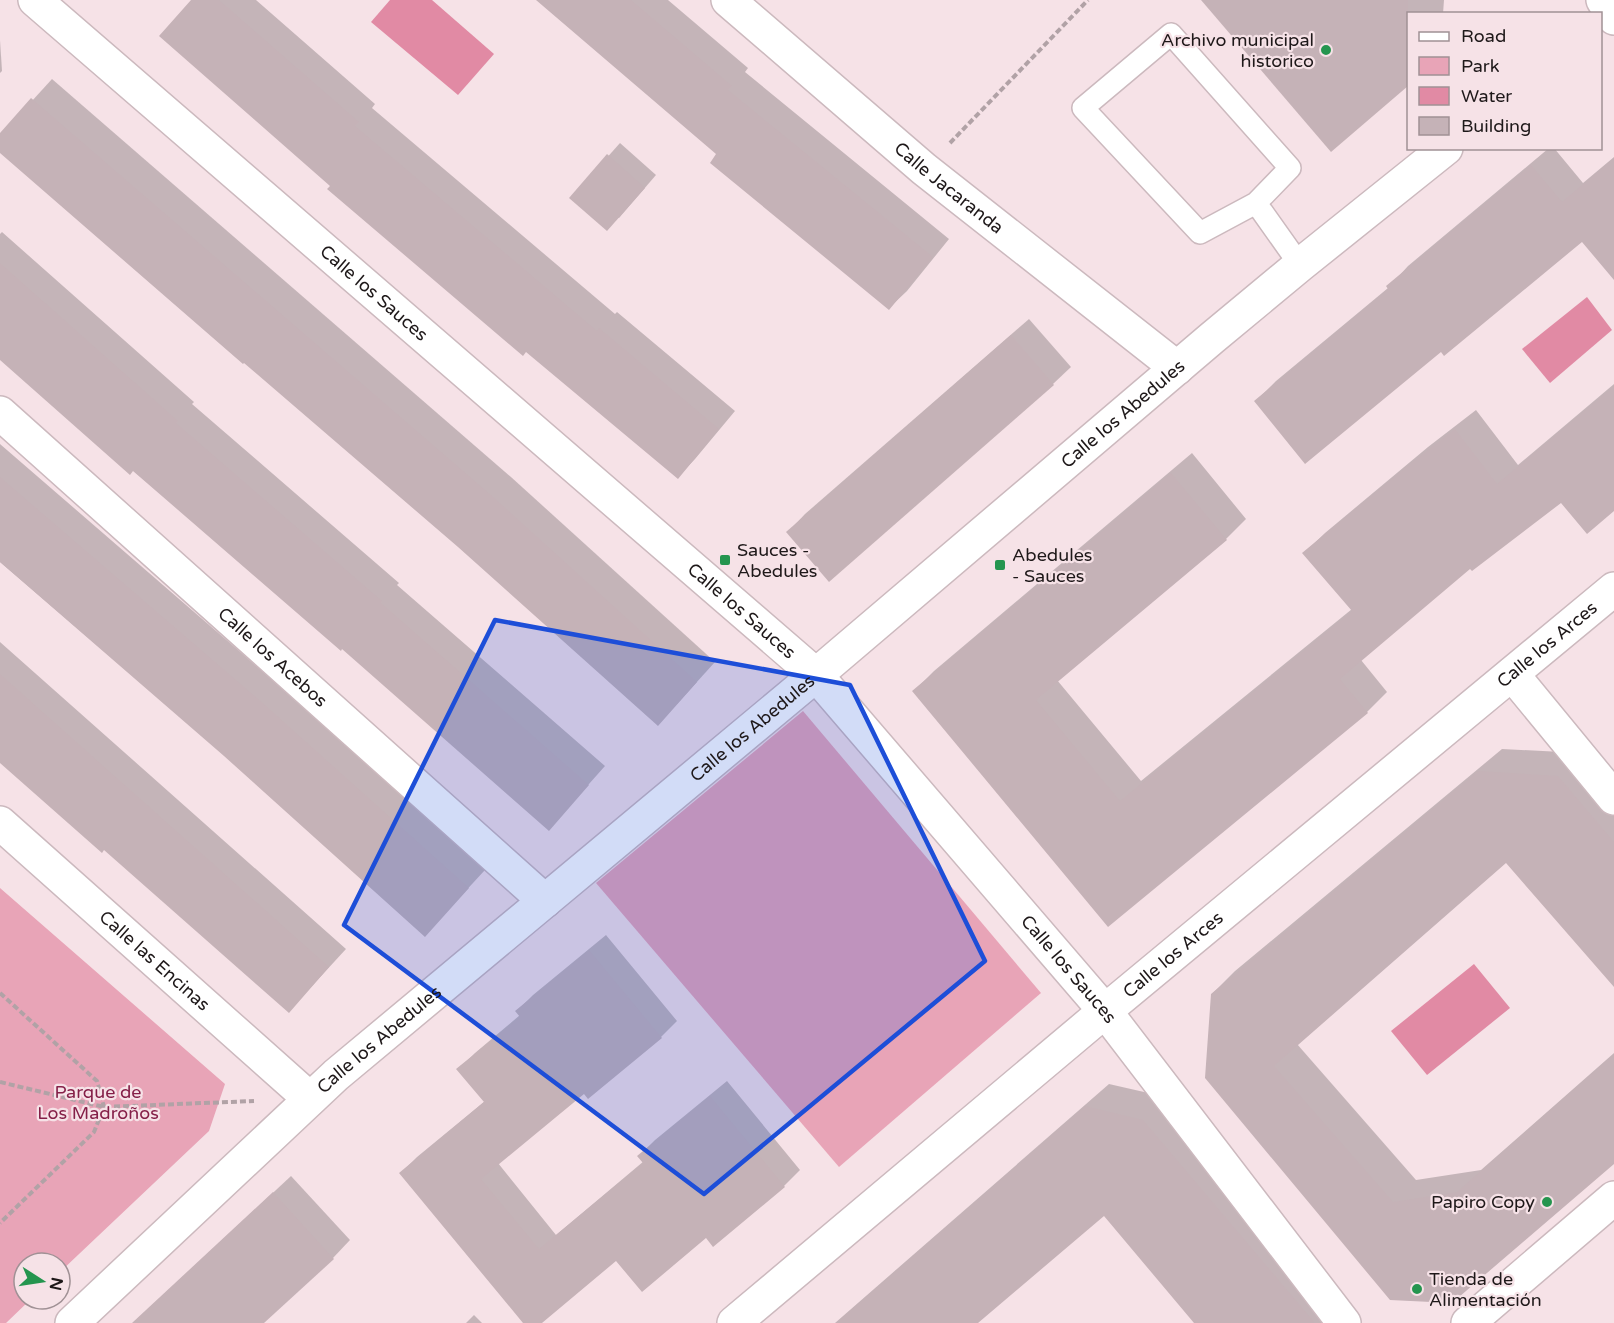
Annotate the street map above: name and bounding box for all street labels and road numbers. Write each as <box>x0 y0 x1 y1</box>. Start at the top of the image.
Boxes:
street label: Calle Jacaranda <box>890 137 1008 238</box>
street label: Calle los Sauces <box>315 240 432 346</box>
street label: Calle los Abedules <box>1056 355 1189 473</box>
street label: Calle los Sauces <box>683 558 800 663</box>
street label: Calle los Arces <box>1492 597 1602 692</box>
street label: Calle los Acebos <box>213 603 332 712</box>
street label: Calle los Abedules <box>685 670 819 786</box>
street label: Calle las Encinas <box>95 906 214 1016</box>
street label: Calle los Arces <box>1118 907 1228 1003</box>
street label: Calle los Sauces <box>1016 910 1121 1028</box>
street label: Calle los Abedules <box>312 981 446 1098</box>

